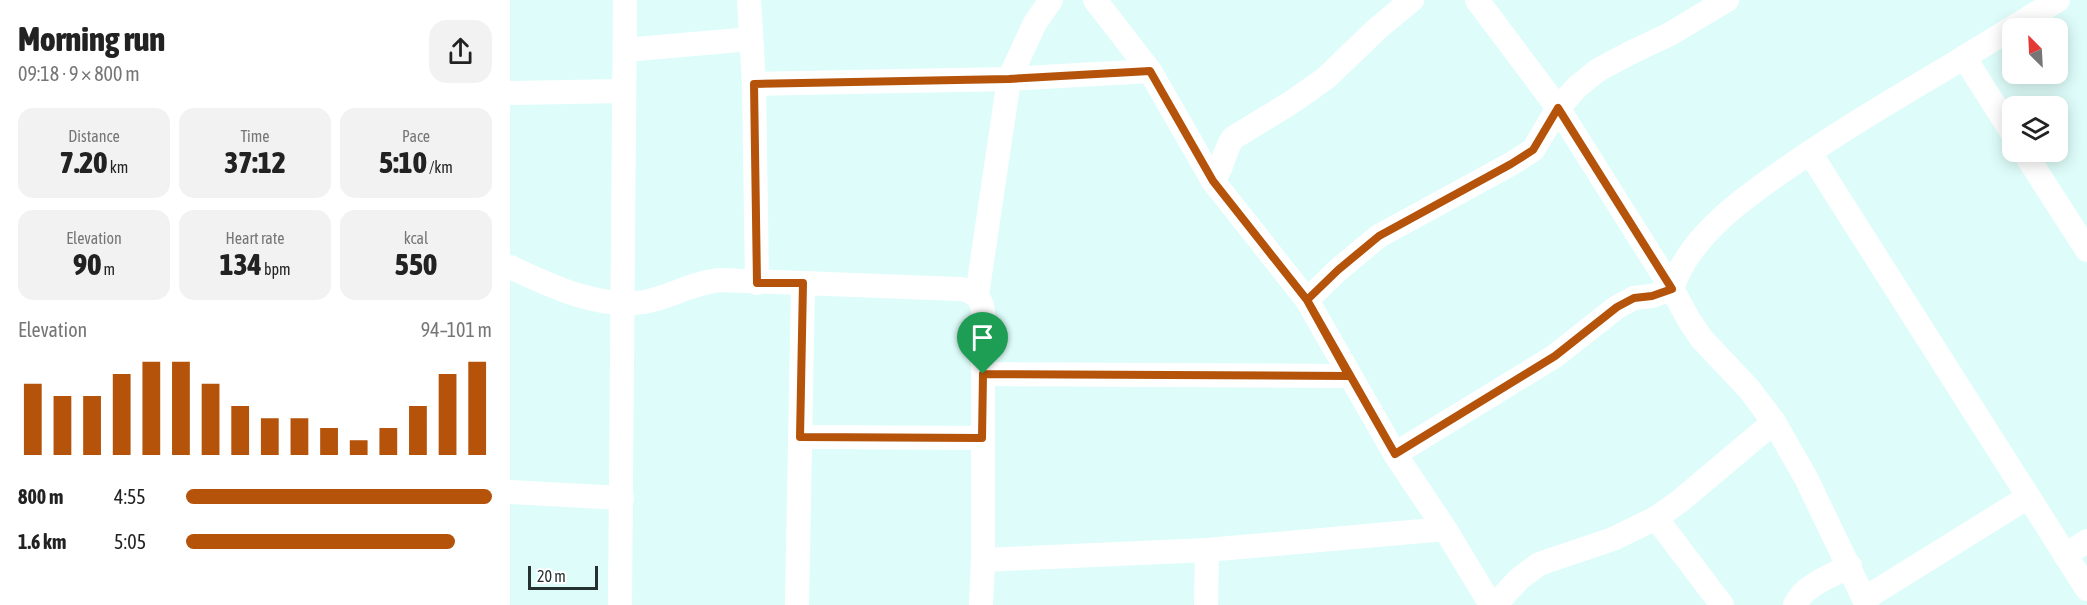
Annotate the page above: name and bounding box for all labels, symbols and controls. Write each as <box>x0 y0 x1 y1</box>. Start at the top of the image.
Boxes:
north arrow <box>2002 18 2068 84</box>
map controls <box>2002 18 2068 162</box>
text: Morning run <box>18 20 165 58</box>
button: share <box>429 20 492 83</box>
text: 09:18 · 9 × 800 m <box>18 62 140 85</box>
button: layers <box>2002 96 2068 162</box>
text: Distance <box>68 127 120 145</box>
text: Time <box>240 127 270 145</box>
text: Pace <box>402 127 430 145</box>
text: 7.20 <box>60 145 107 179</box>
text: 37:12 <box>224 145 286 179</box>
text: 5:10 <box>379 145 427 179</box>
text: km <box>107 158 128 176</box>
text: /km <box>427 158 453 176</box>
text: Elevation <box>66 229 122 247</box>
text: Heart rate <box>226 229 284 247</box>
text: kcal <box>404 229 428 247</box>
text: 90 <box>73 247 101 281</box>
text: 134 <box>219 247 262 281</box>
text: 550 <box>395 247 437 281</box>
text: m <box>101 260 115 278</box>
text: bpm <box>262 260 291 278</box>
pin <box>957 312 1008 374</box>
text: Elevation <box>18 318 87 341</box>
text: 94–101 m <box>421 318 492 341</box>
icon: arrive <box>966 321 999 354</box>
text: 800 m <box>18 485 63 508</box>
text: 4:55 <box>114 485 146 508</box>
text: 1.6 km <box>18 530 66 553</box>
text: 5:05 <box>114 530 146 553</box>
scale bar <box>528 563 598 590</box>
text: 20 m <box>537 567 566 585</box>

